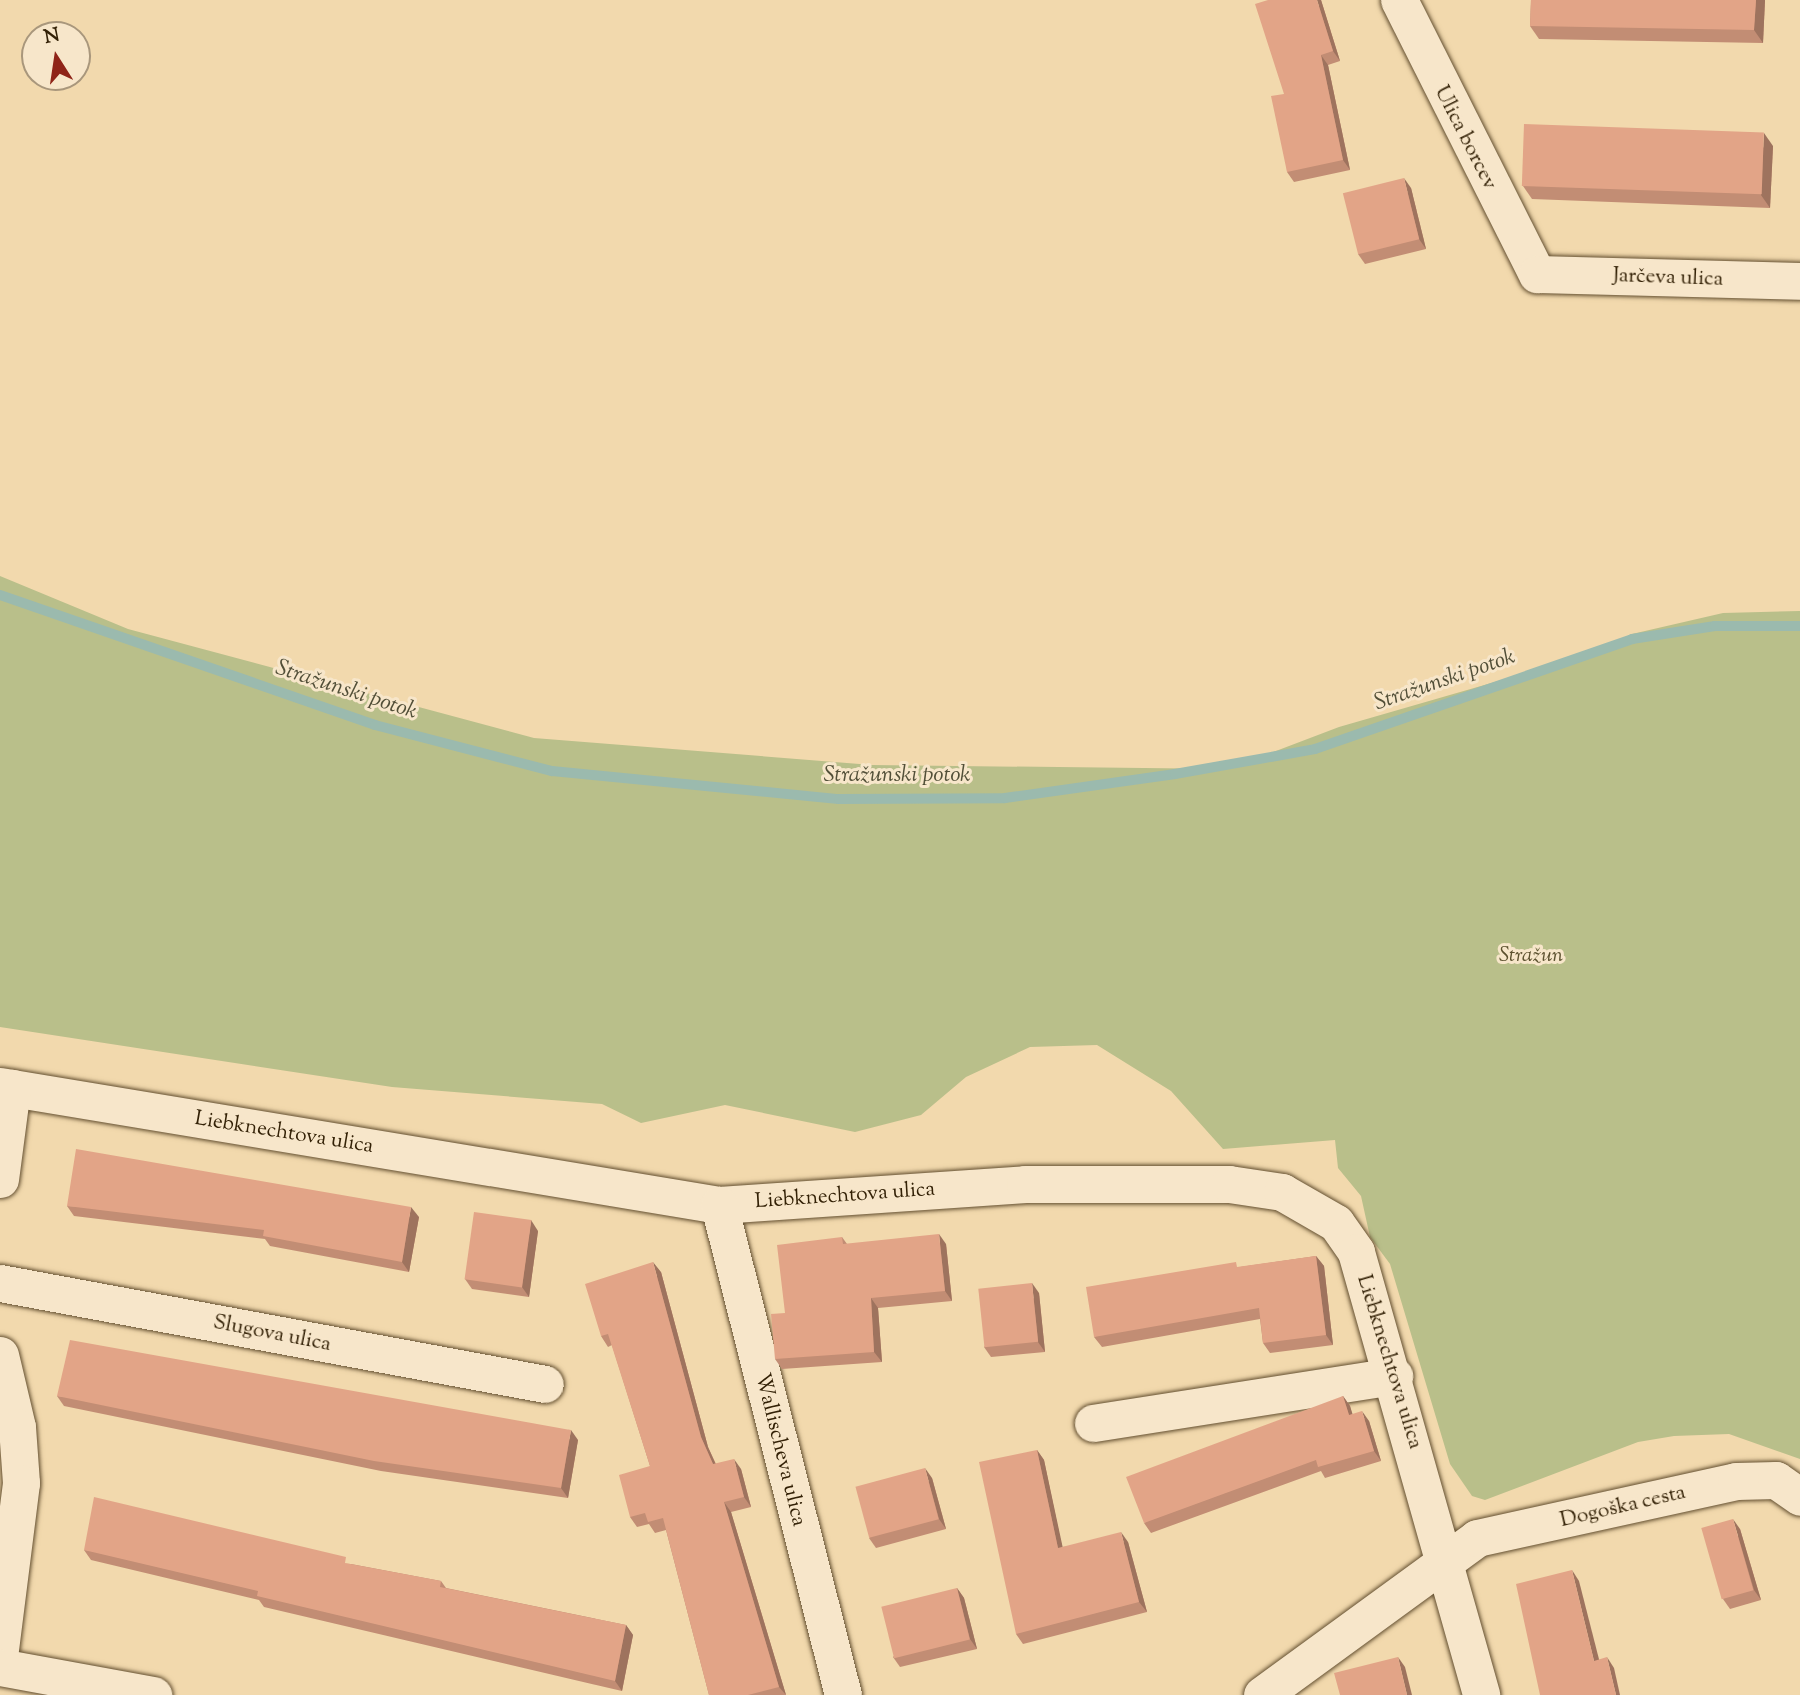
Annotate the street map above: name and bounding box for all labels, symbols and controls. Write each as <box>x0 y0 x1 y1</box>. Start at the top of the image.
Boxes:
north arrow <box>21 21 91 91</box>
text: N <box>42 22 62 52</box>
street label: Ulica borcev <box>1428 82 1502 194</box>
street label: Jarčeva ulica <box>1612 263 1724 293</box>
water label: Stražunski potok <box>1371 644 1519 718</box>
water label: Stražunski potok <box>272 655 420 727</box>
water label: Stražunski potok <box>824 762 970 790</box>
park label: Stražun <box>1499 943 1563 969</box>
street label: Liebknechtova ulica <box>193 1106 375 1160</box>
street label: Liebknechtova ulica <box>754 1177 936 1215</box>
street label: Liebknechtova ulica <box>1351 1272 1427 1452</box>
street label: Slugova ulica <box>211 1310 333 1358</box>
street label: Wallischeva ulica <box>749 1371 811 1529</box>
street label: Dogoška cesta <box>1558 1480 1688 1534</box>

